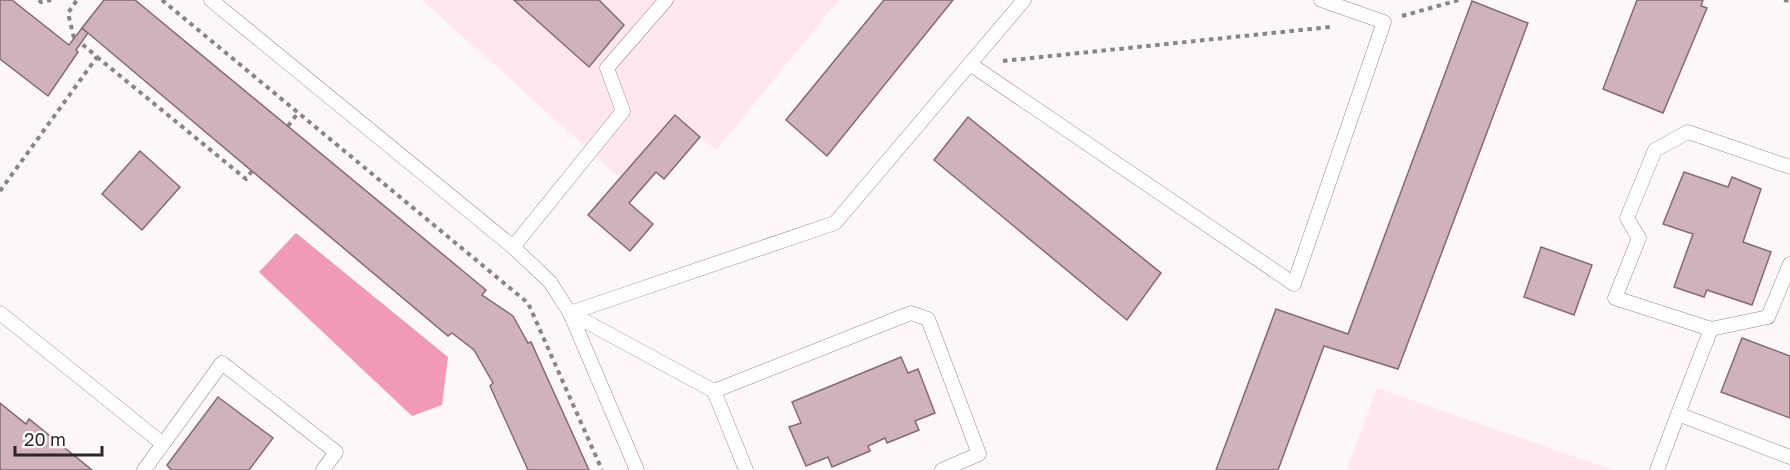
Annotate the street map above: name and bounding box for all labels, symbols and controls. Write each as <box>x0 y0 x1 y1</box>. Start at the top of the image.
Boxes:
scale bar <box>15 419 102 457</box>
text: 20 m <box>24 428 66 450</box>

